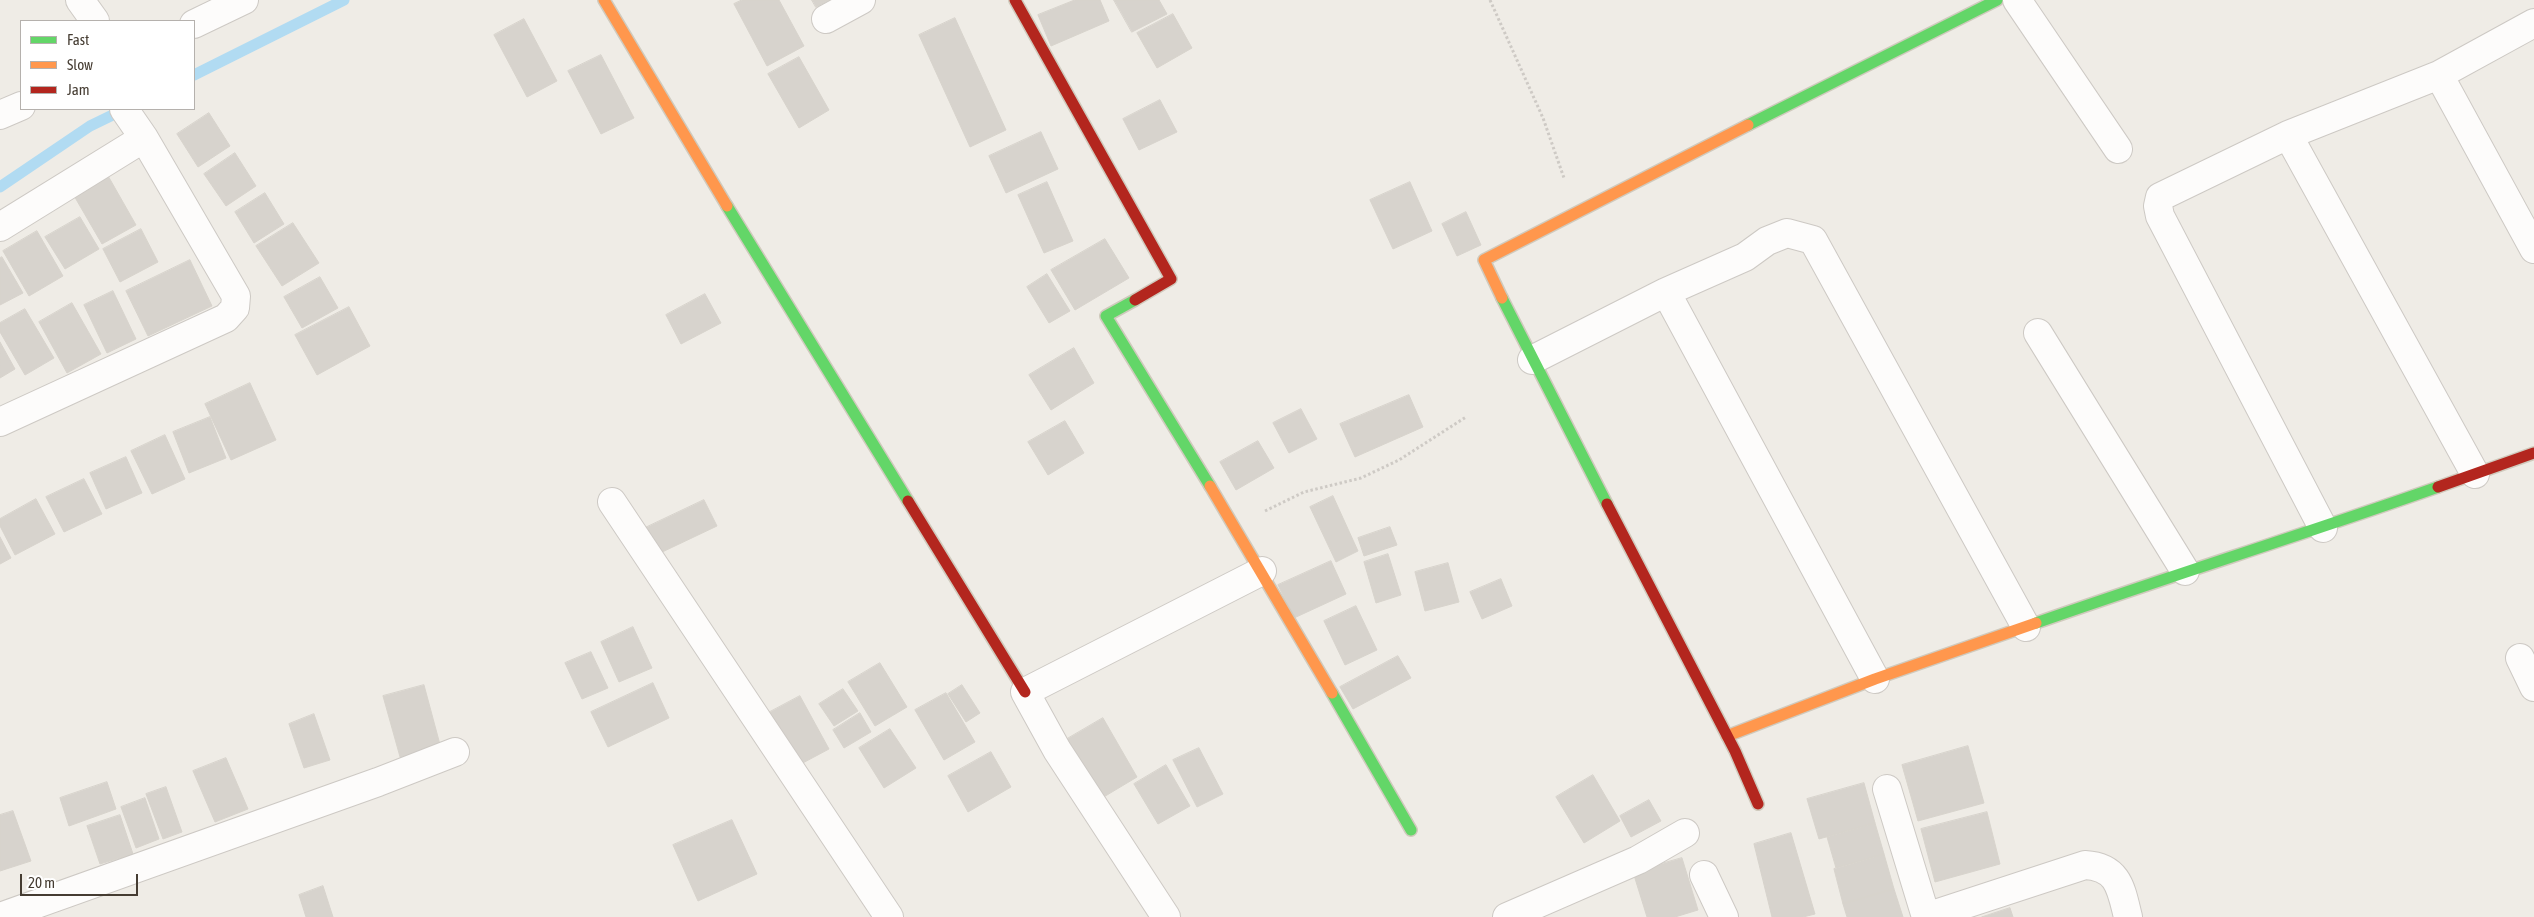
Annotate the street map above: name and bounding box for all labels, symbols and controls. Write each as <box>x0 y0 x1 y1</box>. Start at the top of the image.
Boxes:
legend <box>20 20 195 110</box>
text: Fast <box>67 31 89 48</box>
text: Slow <box>67 56 93 73</box>
text: Jam <box>67 81 90 98</box>
scale bar <box>22 864 140 896</box>
text: 20 m <box>28 874 55 891</box>

